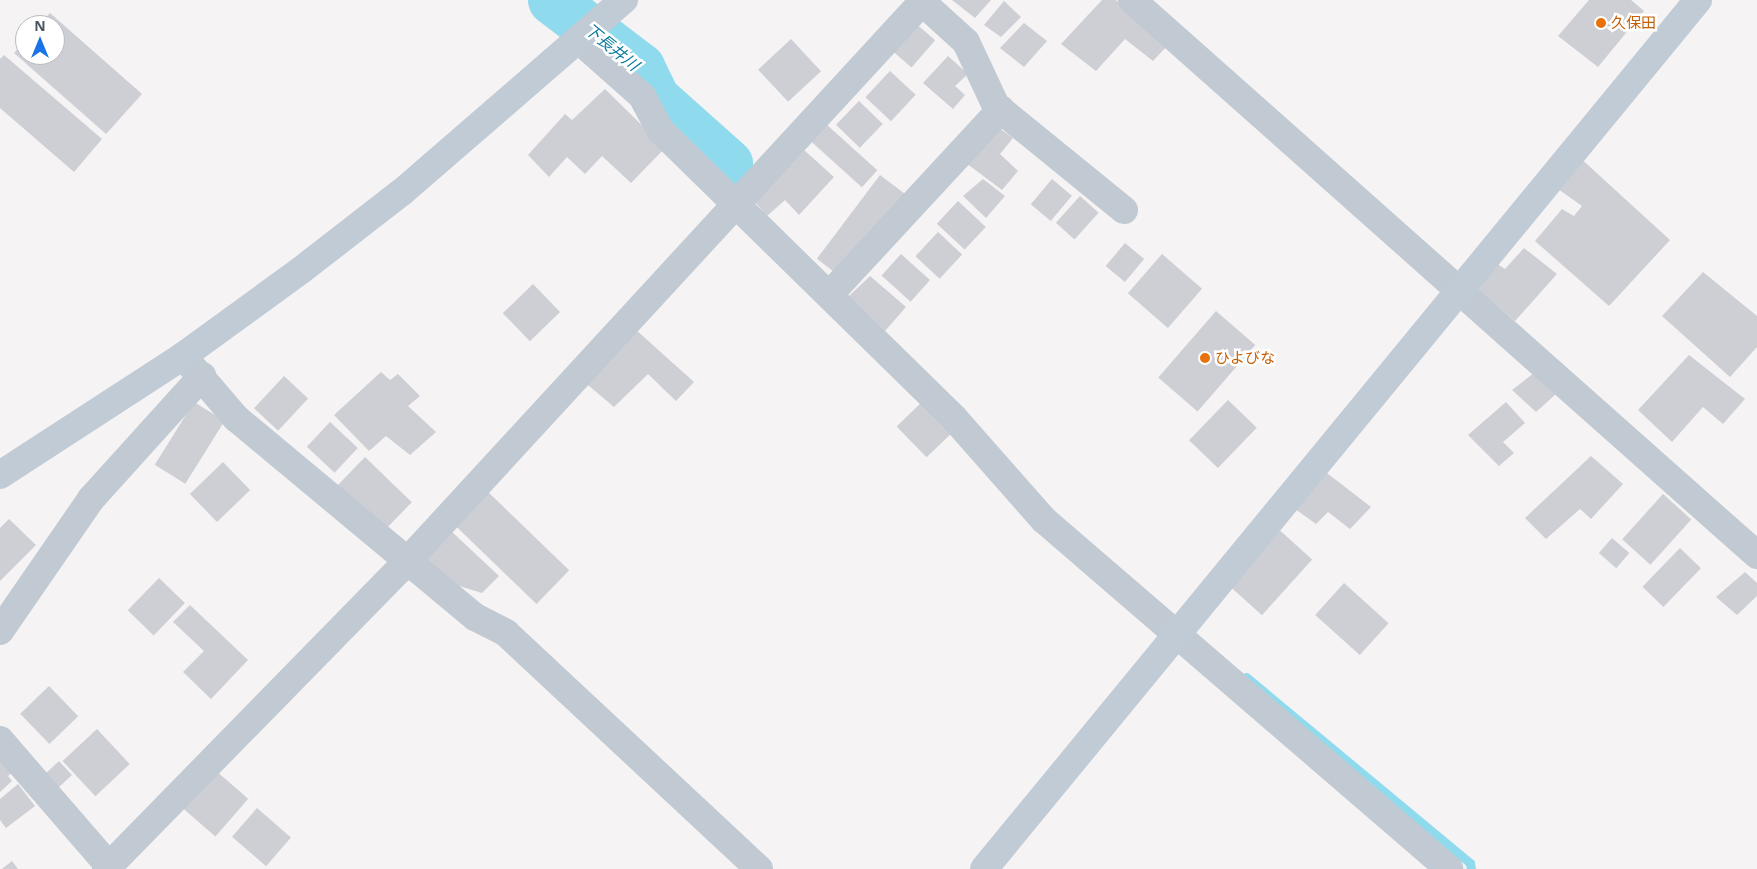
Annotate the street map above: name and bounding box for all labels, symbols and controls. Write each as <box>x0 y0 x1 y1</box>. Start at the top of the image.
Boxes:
place label: 久保田 <box>1611 14 1656 32</box>
north arrow <box>15 15 65 65</box>
text: N <box>34 16 46 35</box>
marker: 久保田 <box>1595 17 1607 29</box>
water label: 下長井川 <box>581 19 643 75</box>
place label: ひよびな <box>1215 349 1275 367</box>
marker: ひよびな <box>1199 352 1211 364</box>

